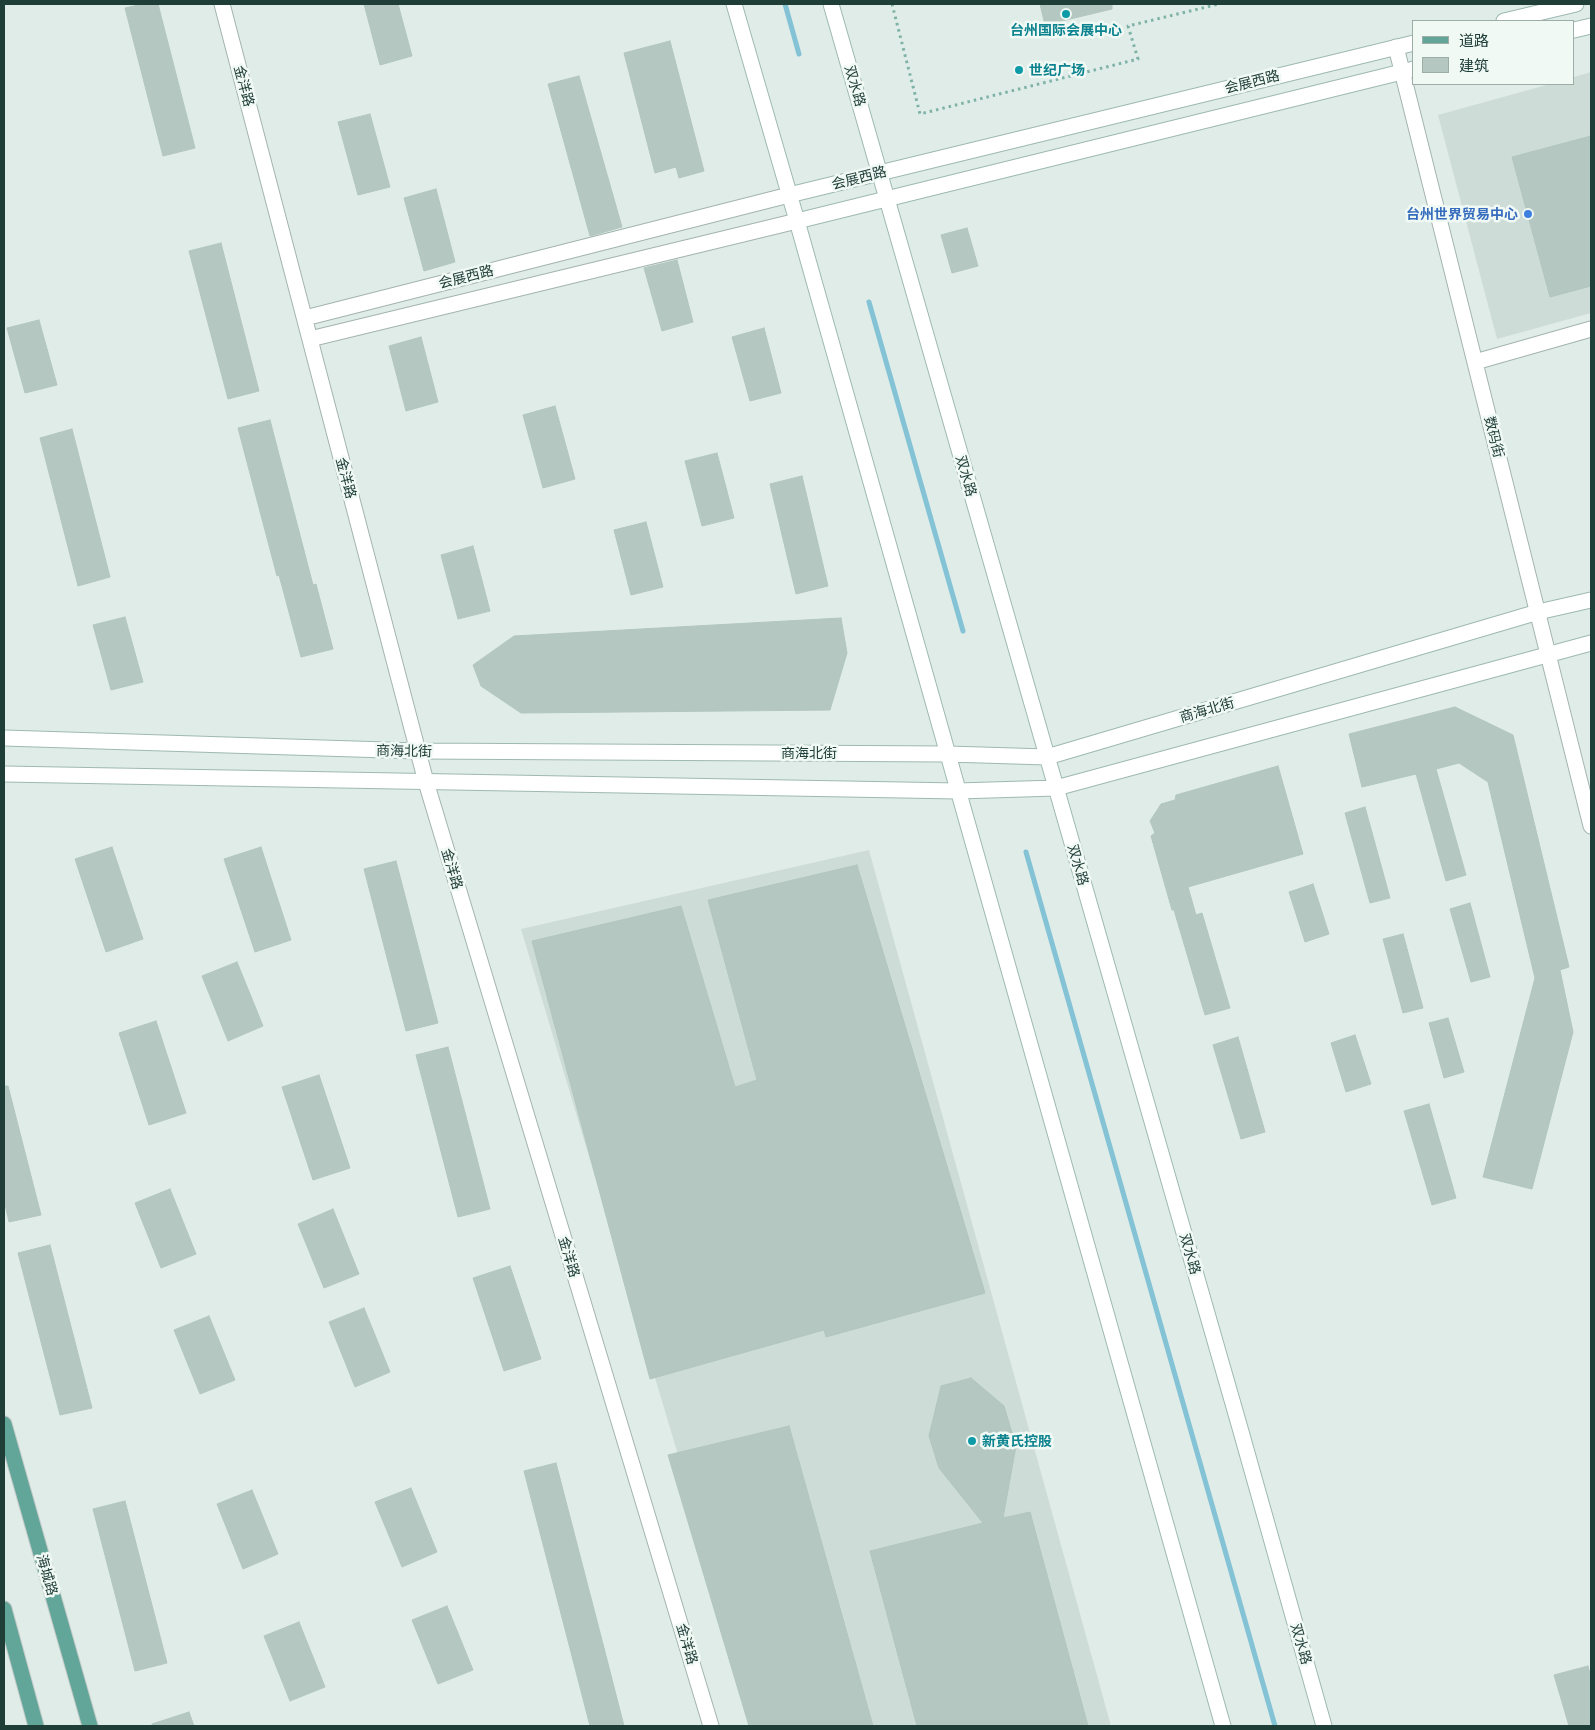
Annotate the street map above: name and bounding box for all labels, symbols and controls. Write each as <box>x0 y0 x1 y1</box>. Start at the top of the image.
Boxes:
marker: 台州国际会展中心 <box>1060 8 1072 20</box>
legend <box>1412 20 1575 85</box>
place label: 台州国际会展中心 <box>1010 22 1122 38</box>
text: 道路 <box>1459 32 1489 49</box>
text: 建筑 <box>1459 57 1489 74</box>
place label: 世纪广场 <box>1029 62 1085 78</box>
street label: 双水路 <box>841 63 869 109</box>
street label: 金洋路 <box>230 64 258 108</box>
marker: 世纪广场 <box>1013 64 1025 76</box>
street label: 会展西路 <box>1223 67 1281 97</box>
street label: 会展西路 <box>830 163 888 193</box>
place label: 台州世界贸易中心 <box>1406 206 1518 222</box>
marker: 台州世界贸易中心 <box>1522 208 1534 220</box>
street label: 会展西路 <box>437 262 495 292</box>
street label: 数码街 <box>1481 415 1507 459</box>
street label: 双水路 <box>952 453 980 499</box>
street label: 金洋路 <box>332 456 360 500</box>
street label: 商海北街 <box>1178 694 1236 726</box>
street label: 商海北街 <box>376 742 432 760</box>
street label: 商海北街 <box>781 745 837 761</box>
street label: 双水路 <box>1064 842 1092 888</box>
street label: 金洋路 <box>438 846 466 892</box>
street label: 双水路 <box>1176 1231 1204 1277</box>
street label: 金洋路 <box>555 1234 583 1280</box>
place label: 新黄氏控股 <box>982 1433 1052 1449</box>
marker: 新黄氏控股 <box>966 1435 978 1447</box>
street label: 海城路 <box>33 1552 61 1598</box>
street label: 金洋路 <box>673 1621 701 1667</box>
street label: 双水路 <box>1287 1621 1315 1667</box>

